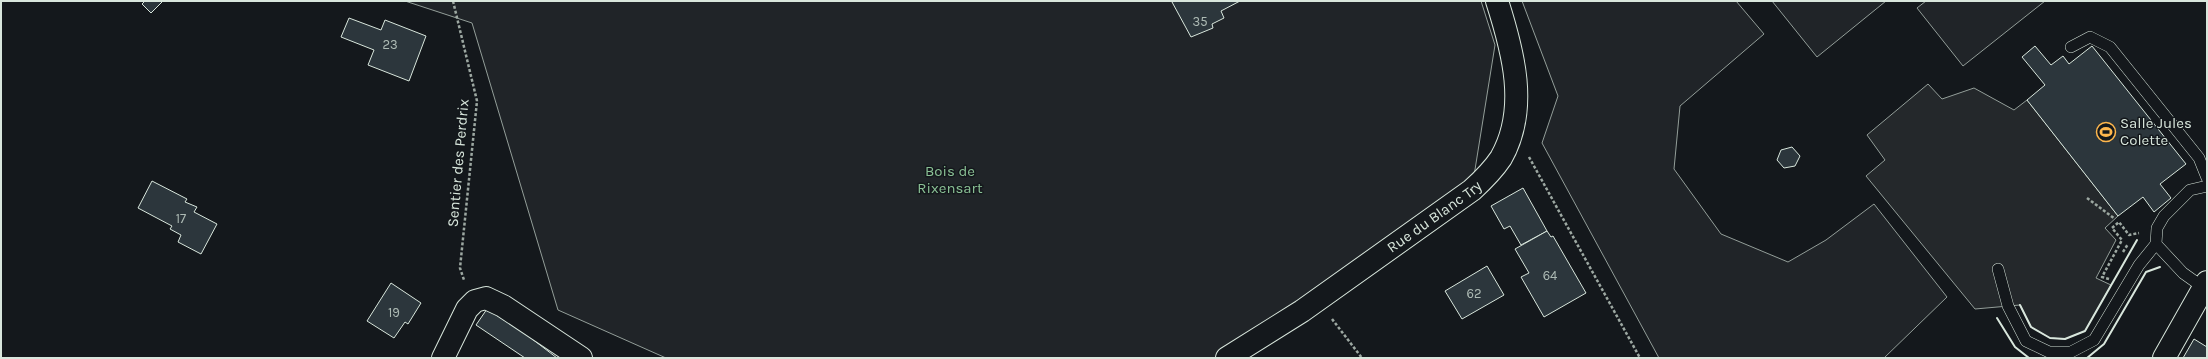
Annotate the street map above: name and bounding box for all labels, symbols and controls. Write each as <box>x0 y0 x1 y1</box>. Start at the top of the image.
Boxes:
house number: 35 <box>1192 14 1208 29</box>
house number: 23 <box>382 37 398 52</box>
street label: Sentier des Perdrix <box>443 98 473 228</box>
place label: Salle Jules Colette <box>2120 114 2192 149</box>
sports icon: Salle Jules Colette <box>2095 121 2117 143</box>
park label: Bois de Rixensart <box>917 162 983 197</box>
street label: Rue du Blanc Try <box>1383 177 1485 257</box>
house number: 17 <box>176 211 186 226</box>
house number: 64 <box>1543 268 1557 283</box>
house number: 62 <box>1467 286 1481 301</box>
house number: 19 <box>388 305 400 320</box>

